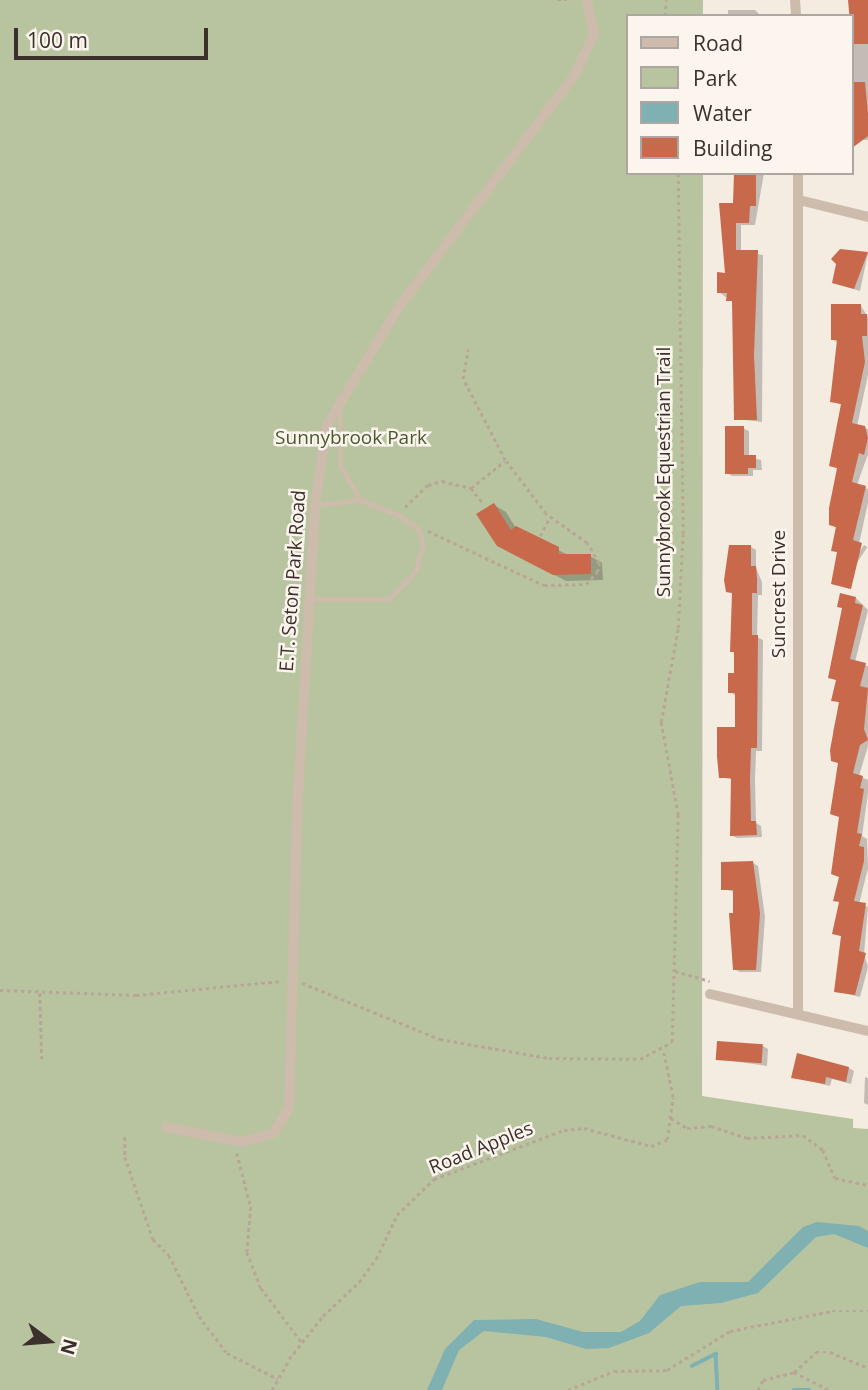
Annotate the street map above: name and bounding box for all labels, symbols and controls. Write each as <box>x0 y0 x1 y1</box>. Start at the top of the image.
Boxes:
scale bar <box>18 14 212 58</box>
legend <box>626 14 854 175</box>
text: 100 m <box>27 26 88 54</box>
text: Road <box>693 29 743 57</box>
text: Park <box>693 64 737 92</box>
text: Water <box>693 99 752 127</box>
text: Building <box>693 134 772 162</box>
street label: Sunnybrook Equestrian Trail <box>653 347 675 597</box>
park label: Sunnybrook Park <box>275 427 427 449</box>
street label: E.T. Seton Park Road <box>275 490 311 672</box>
street label: Suncrest Drive <box>768 530 790 658</box>
street label: Road Apples <box>426 1117 536 1179</box>
north arrow <box>14 1306 84 1376</box>
text: N <box>55 1336 84 1358</box>

